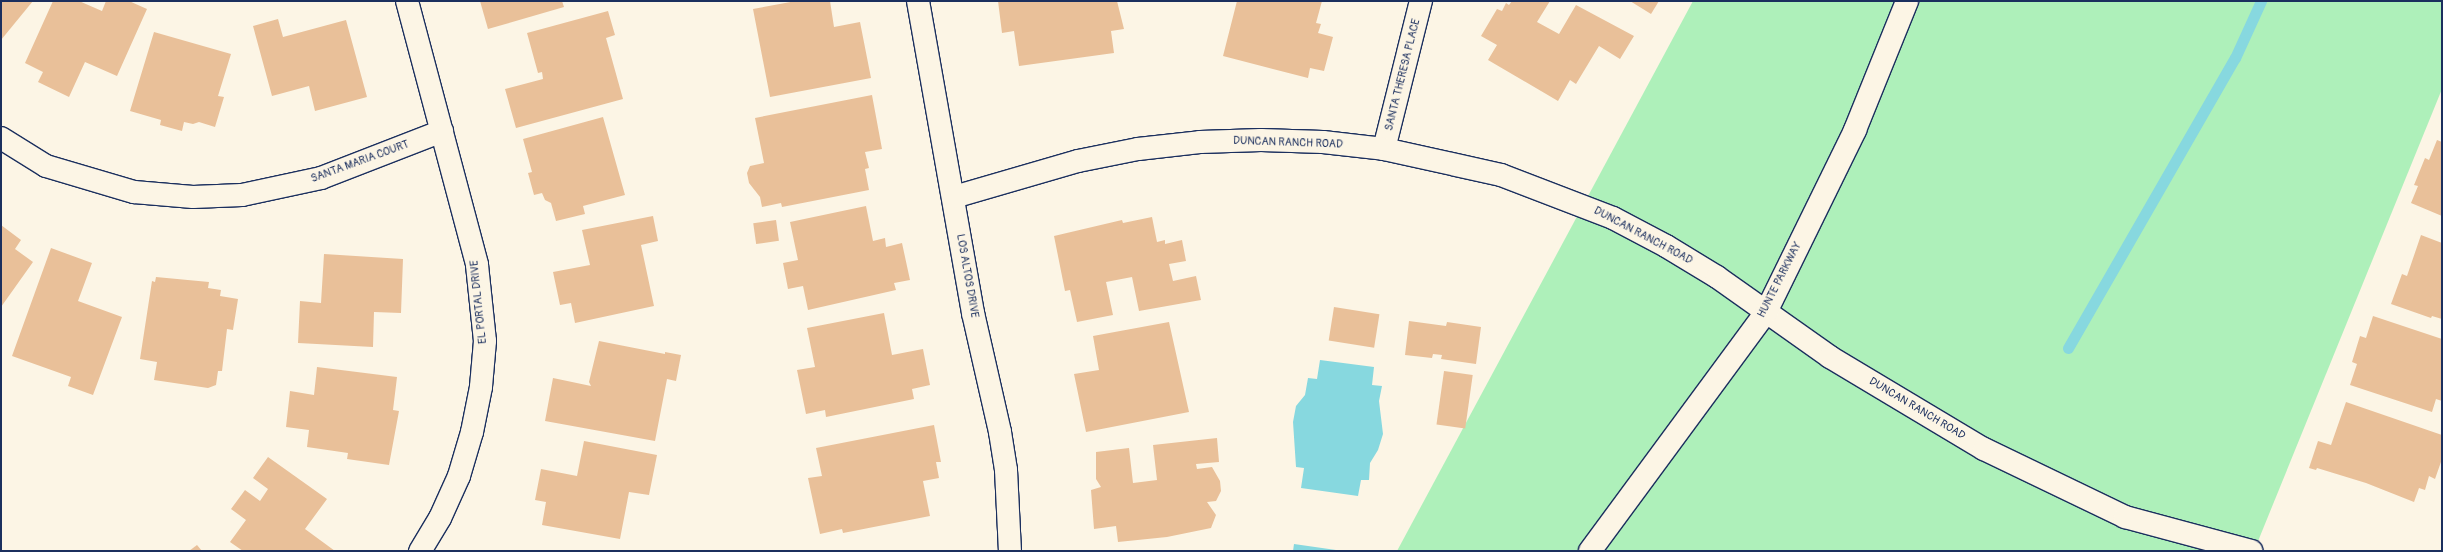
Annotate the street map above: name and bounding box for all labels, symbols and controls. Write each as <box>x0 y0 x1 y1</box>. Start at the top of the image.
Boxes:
street label: SANTA THERESA PLACE <box>1383 18 1423 132</box>
street label: DUNCAN RANCH ROAD <box>1233 134 1343 152</box>
street label: SANTA MARIA COURT <box>309 138 411 186</box>
street label: DUNCAN RANCH ROAD <box>1591 204 1695 268</box>
street label: LOS ALTOS DRIVE <box>953 233 981 319</box>
street label: HUNTE PARKWAY <box>1755 240 1805 320</box>
street label: EL PORTAL DRIVE <box>468 260 490 344</box>
street label: DUNCAN RANCH ROAD <box>1867 375 1967 443</box>

